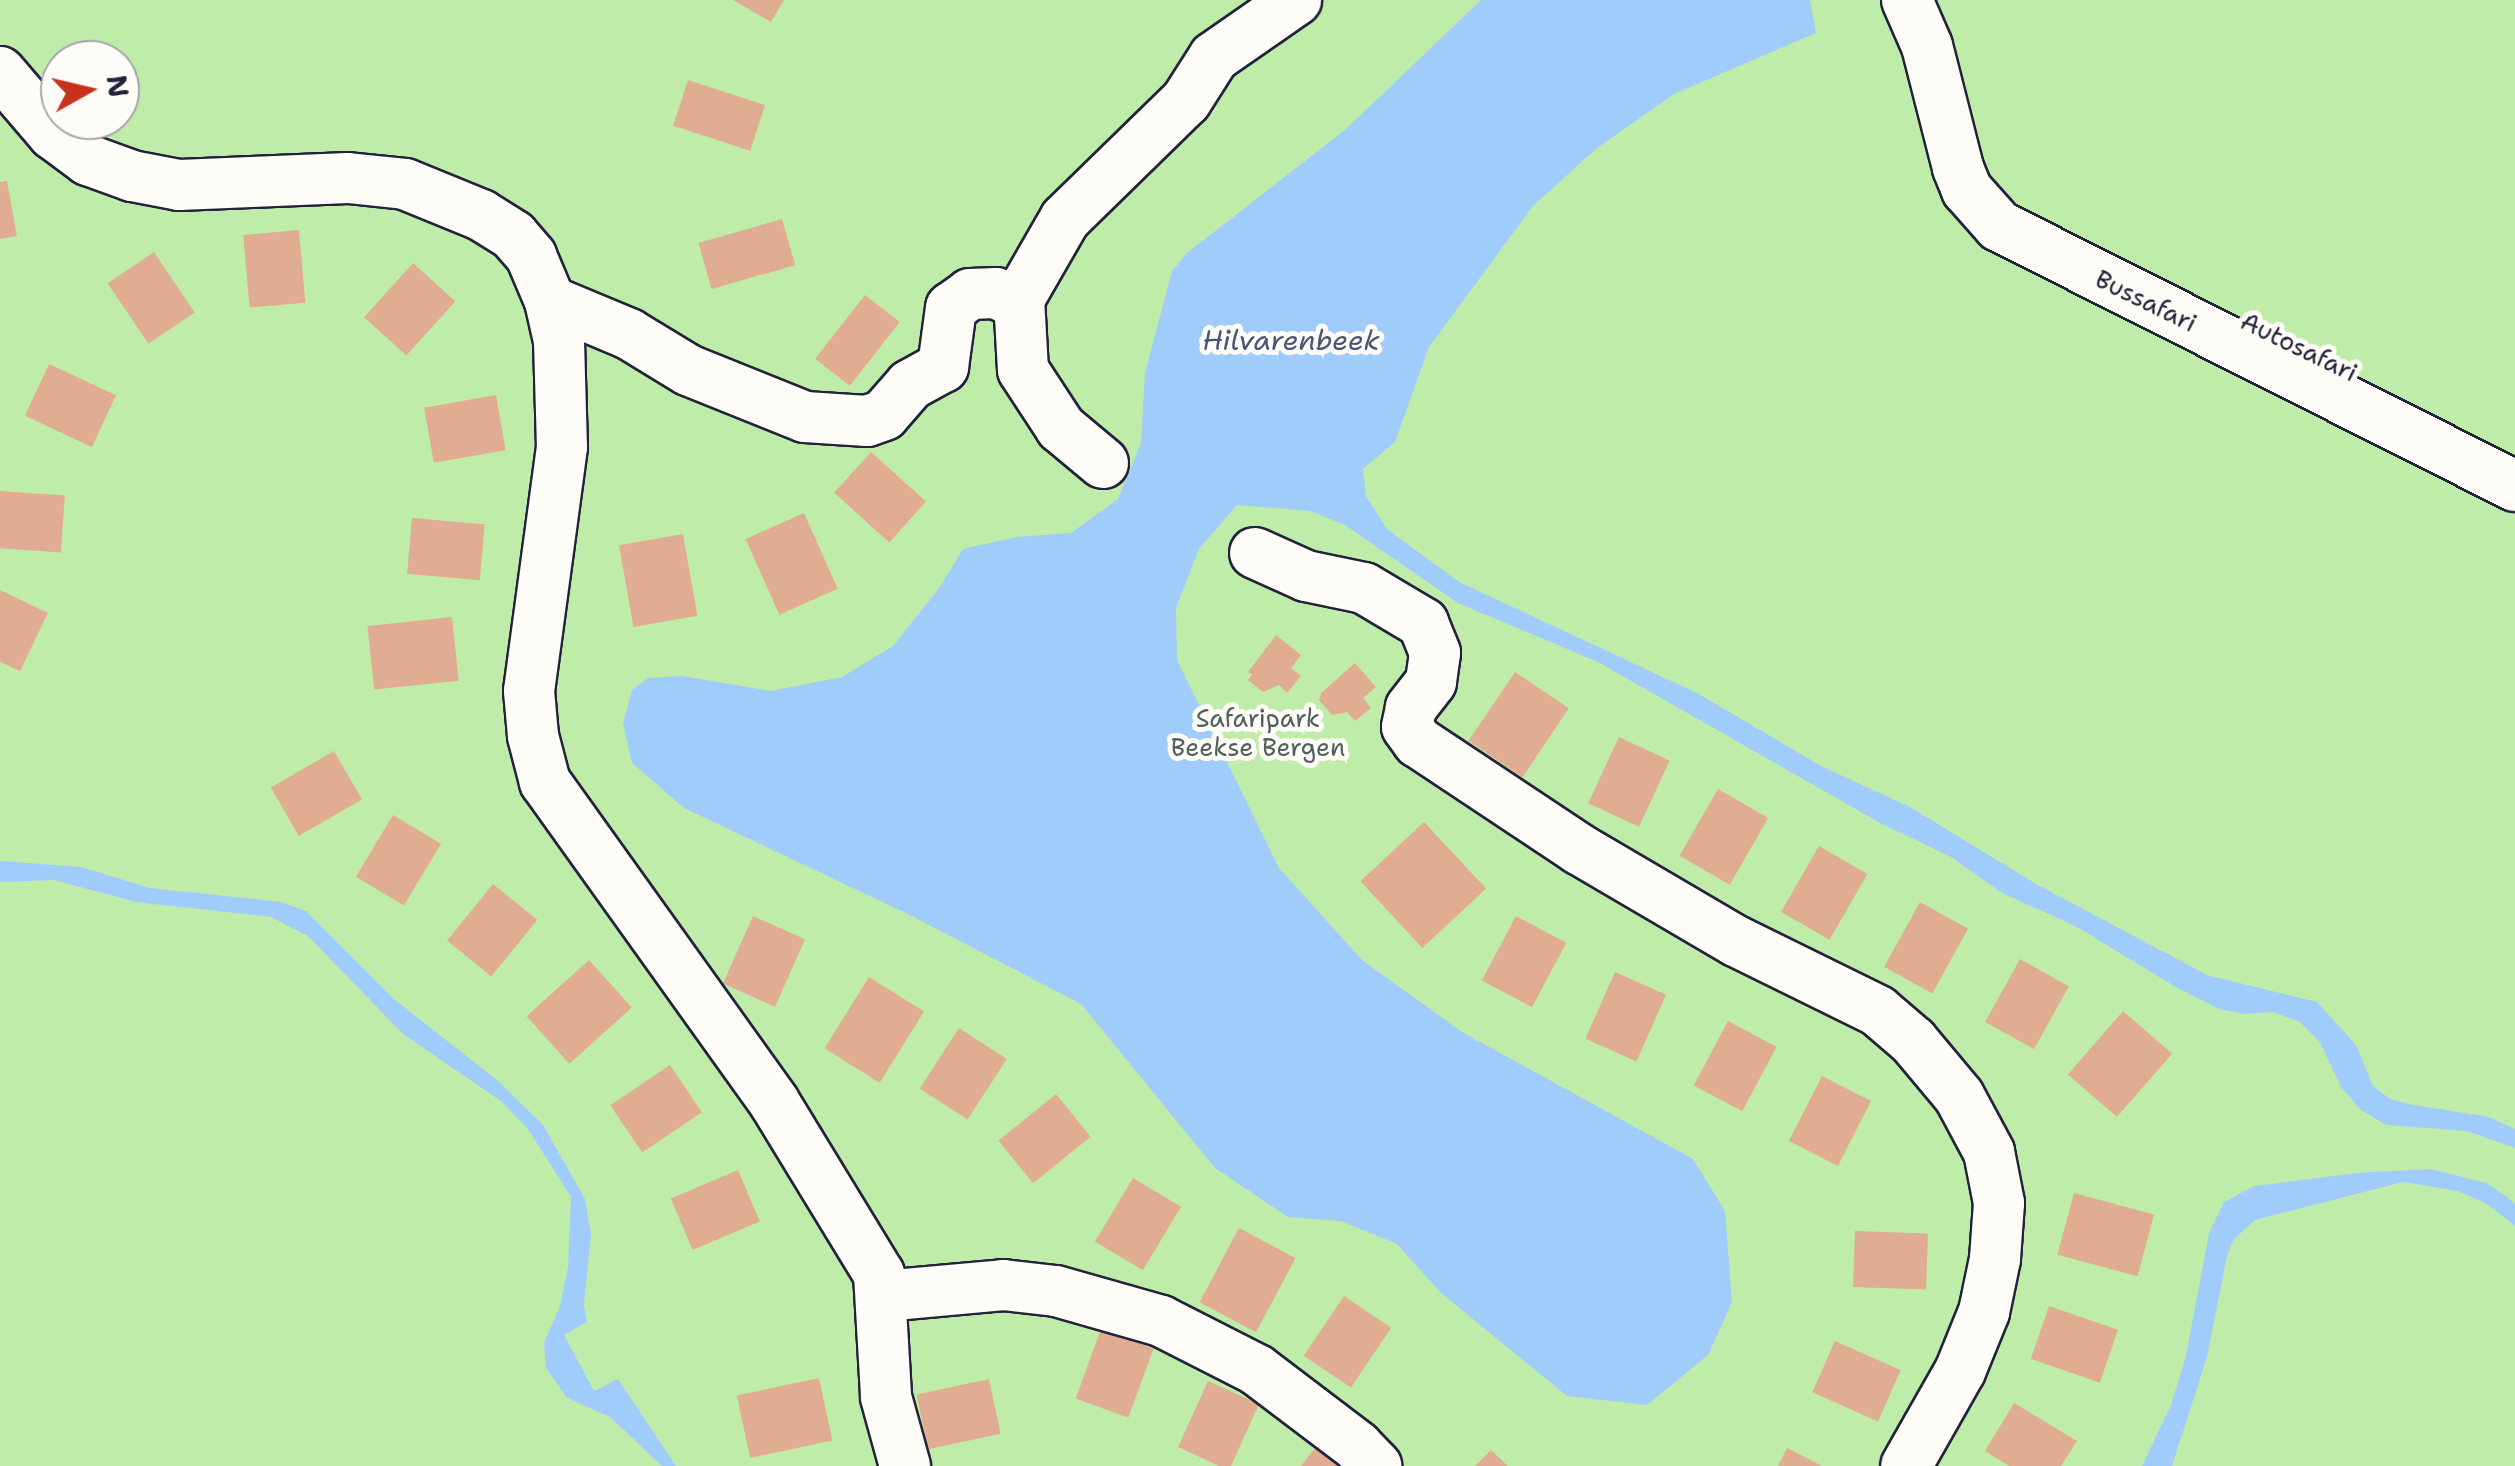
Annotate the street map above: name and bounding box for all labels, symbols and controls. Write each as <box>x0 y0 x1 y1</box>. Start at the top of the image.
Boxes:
north arrow <box>40 40 140 140</box>
text: N <box>97 72 138 100</box>
street label: Bussafari <box>2090 264 2202 338</box>
street label: Autosafari <box>2236 306 2362 388</box>
water label: Hilvarenbeek <box>1202 323 1380 357</box>
park label: Safaripark Beekse Bergen <box>1171 704 1345 763</box>

